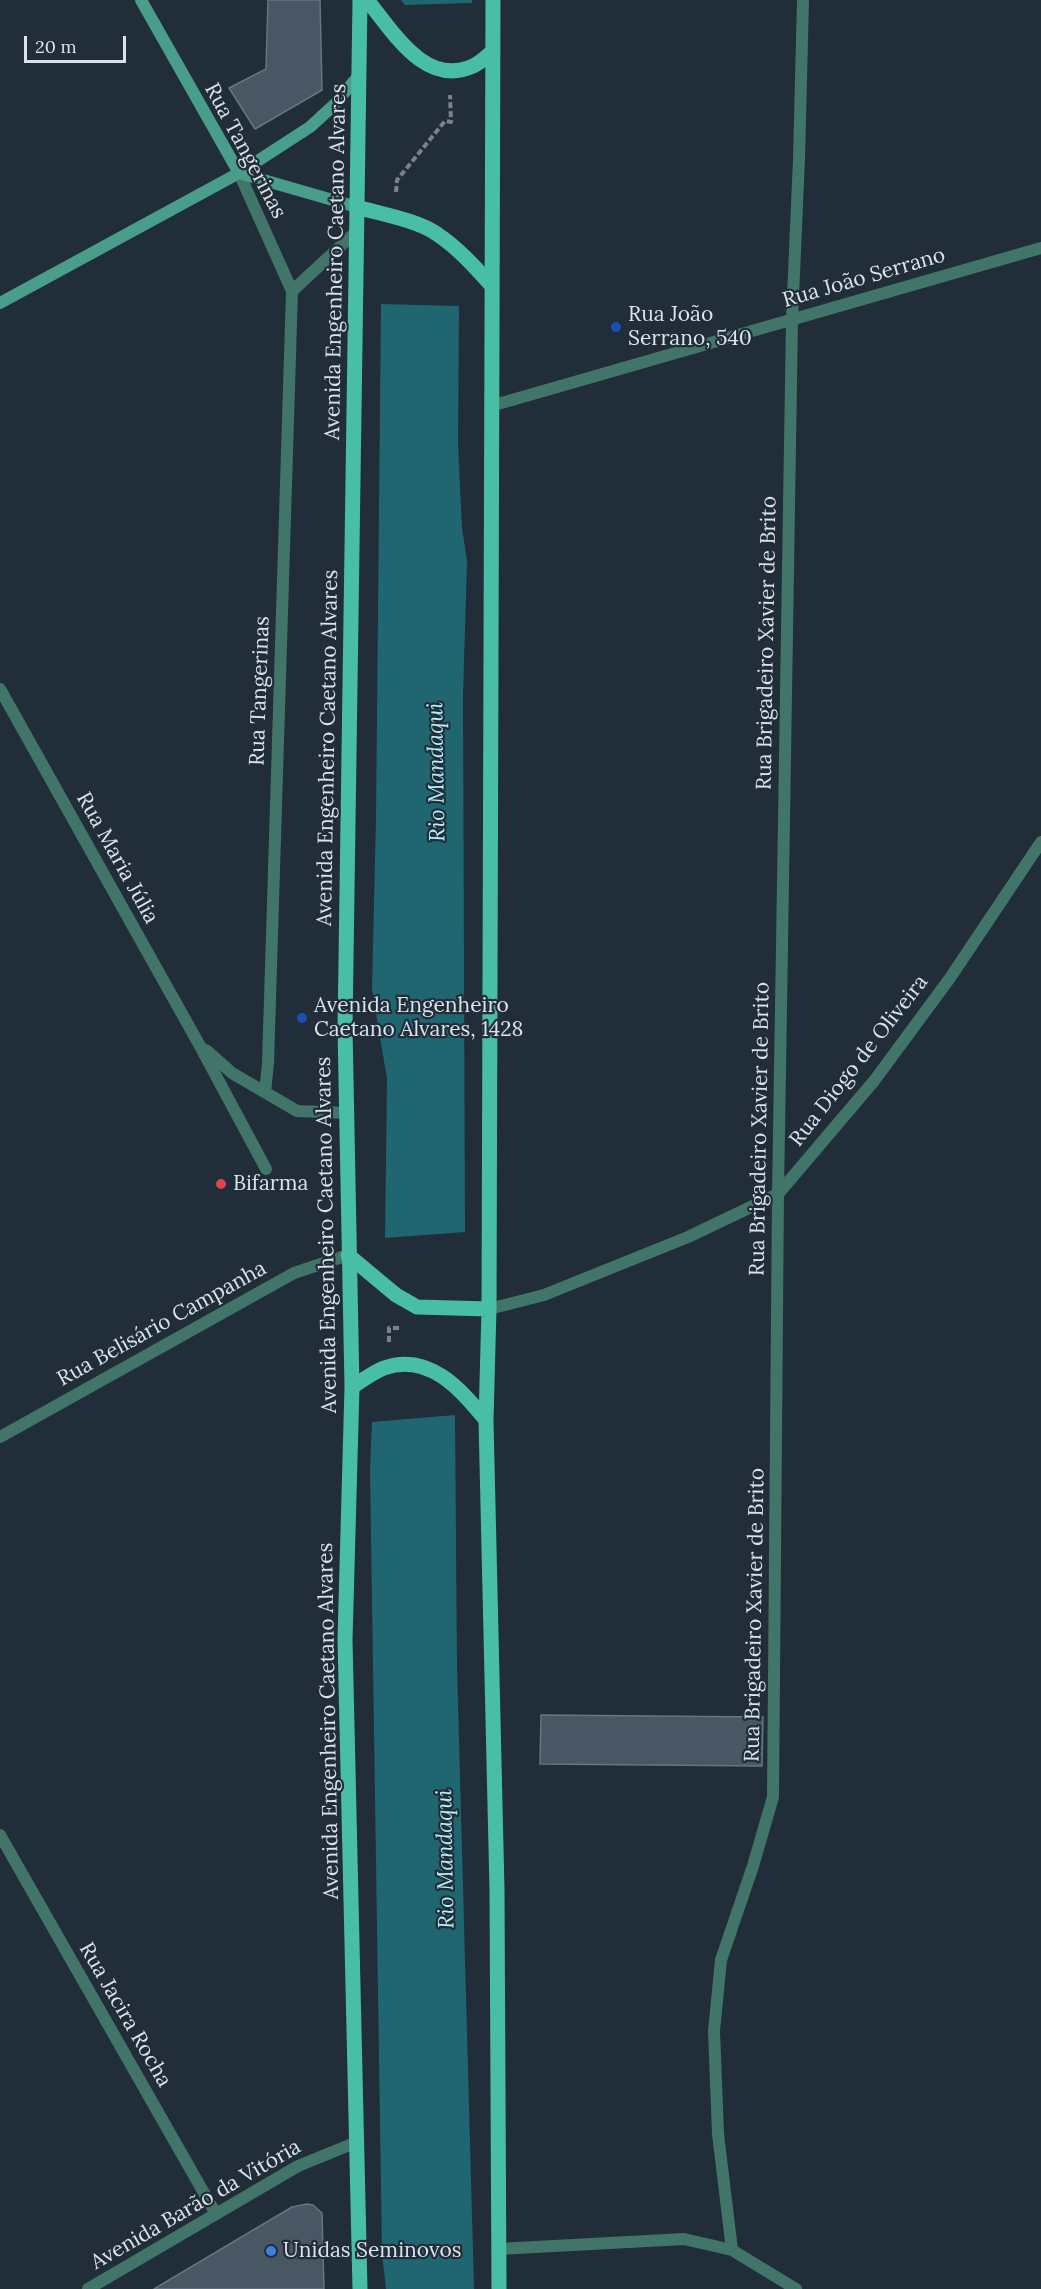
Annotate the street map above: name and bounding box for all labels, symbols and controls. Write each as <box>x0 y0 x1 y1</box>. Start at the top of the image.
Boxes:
scale bar <box>27 24 129 62</box>
text: 20 m <box>35 35 77 58</box>
street label: Rua Tangerinas <box>199 79 291 223</box>
street label: Avenida Engenheiro Caetano Alvares <box>320 84 352 440</box>
street label: Rua João Serrano <box>780 243 948 313</box>
place label: Rua João Serrano, 540 <box>628 302 752 352</box>
marker: Rua João Serrano, 540 <box>609 320 623 334</box>
street label: Rua Brigadeiro Xavier de Brito <box>752 496 782 790</box>
street label: Avenida Engenheiro Caetano Alvares <box>312 570 344 926</box>
street label: Rua Tangerinas <box>245 616 275 766</box>
water label: Rio Mandaqui <box>423 702 451 842</box>
street label: Rua Maria Júlia <box>70 788 164 928</box>
street label: Rua Diogo de Oliveira <box>784 970 934 1152</box>
street label: Rua Brigadeiro Xavier de Brito <box>745 982 775 1276</box>
place label: Avenida Engenheiro Caetano Alvares, 1428 <box>314 993 523 1043</box>
marker: Avenida Engenheiro Caetano Alvares, 1428 <box>295 1011 309 1025</box>
street label: Avenida Engenheiro Caetano Alvares <box>311 1057 343 1413</box>
place label: Bifarma <box>233 1171 308 1197</box>
marker: Bifarma <box>214 1177 228 1191</box>
street label: Rua Belisário Campanha <box>53 1256 271 1392</box>
street label: Rua Brigadeiro Xavier de Brito <box>740 1468 770 1762</box>
street label: Avenida Engenheiro Caetano Alvares <box>313 1543 345 1899</box>
water label: Rio Mandaqui <box>432 1789 460 1929</box>
street label: Rua Jacira Rocha <box>73 1938 177 2092</box>
street label: Avenida Barão da Vitória <box>86 2134 306 2276</box>
place label: Unidas Seminovos <box>283 2238 461 2264</box>
marker: Unidas Seminovos <box>264 2244 278 2258</box>

